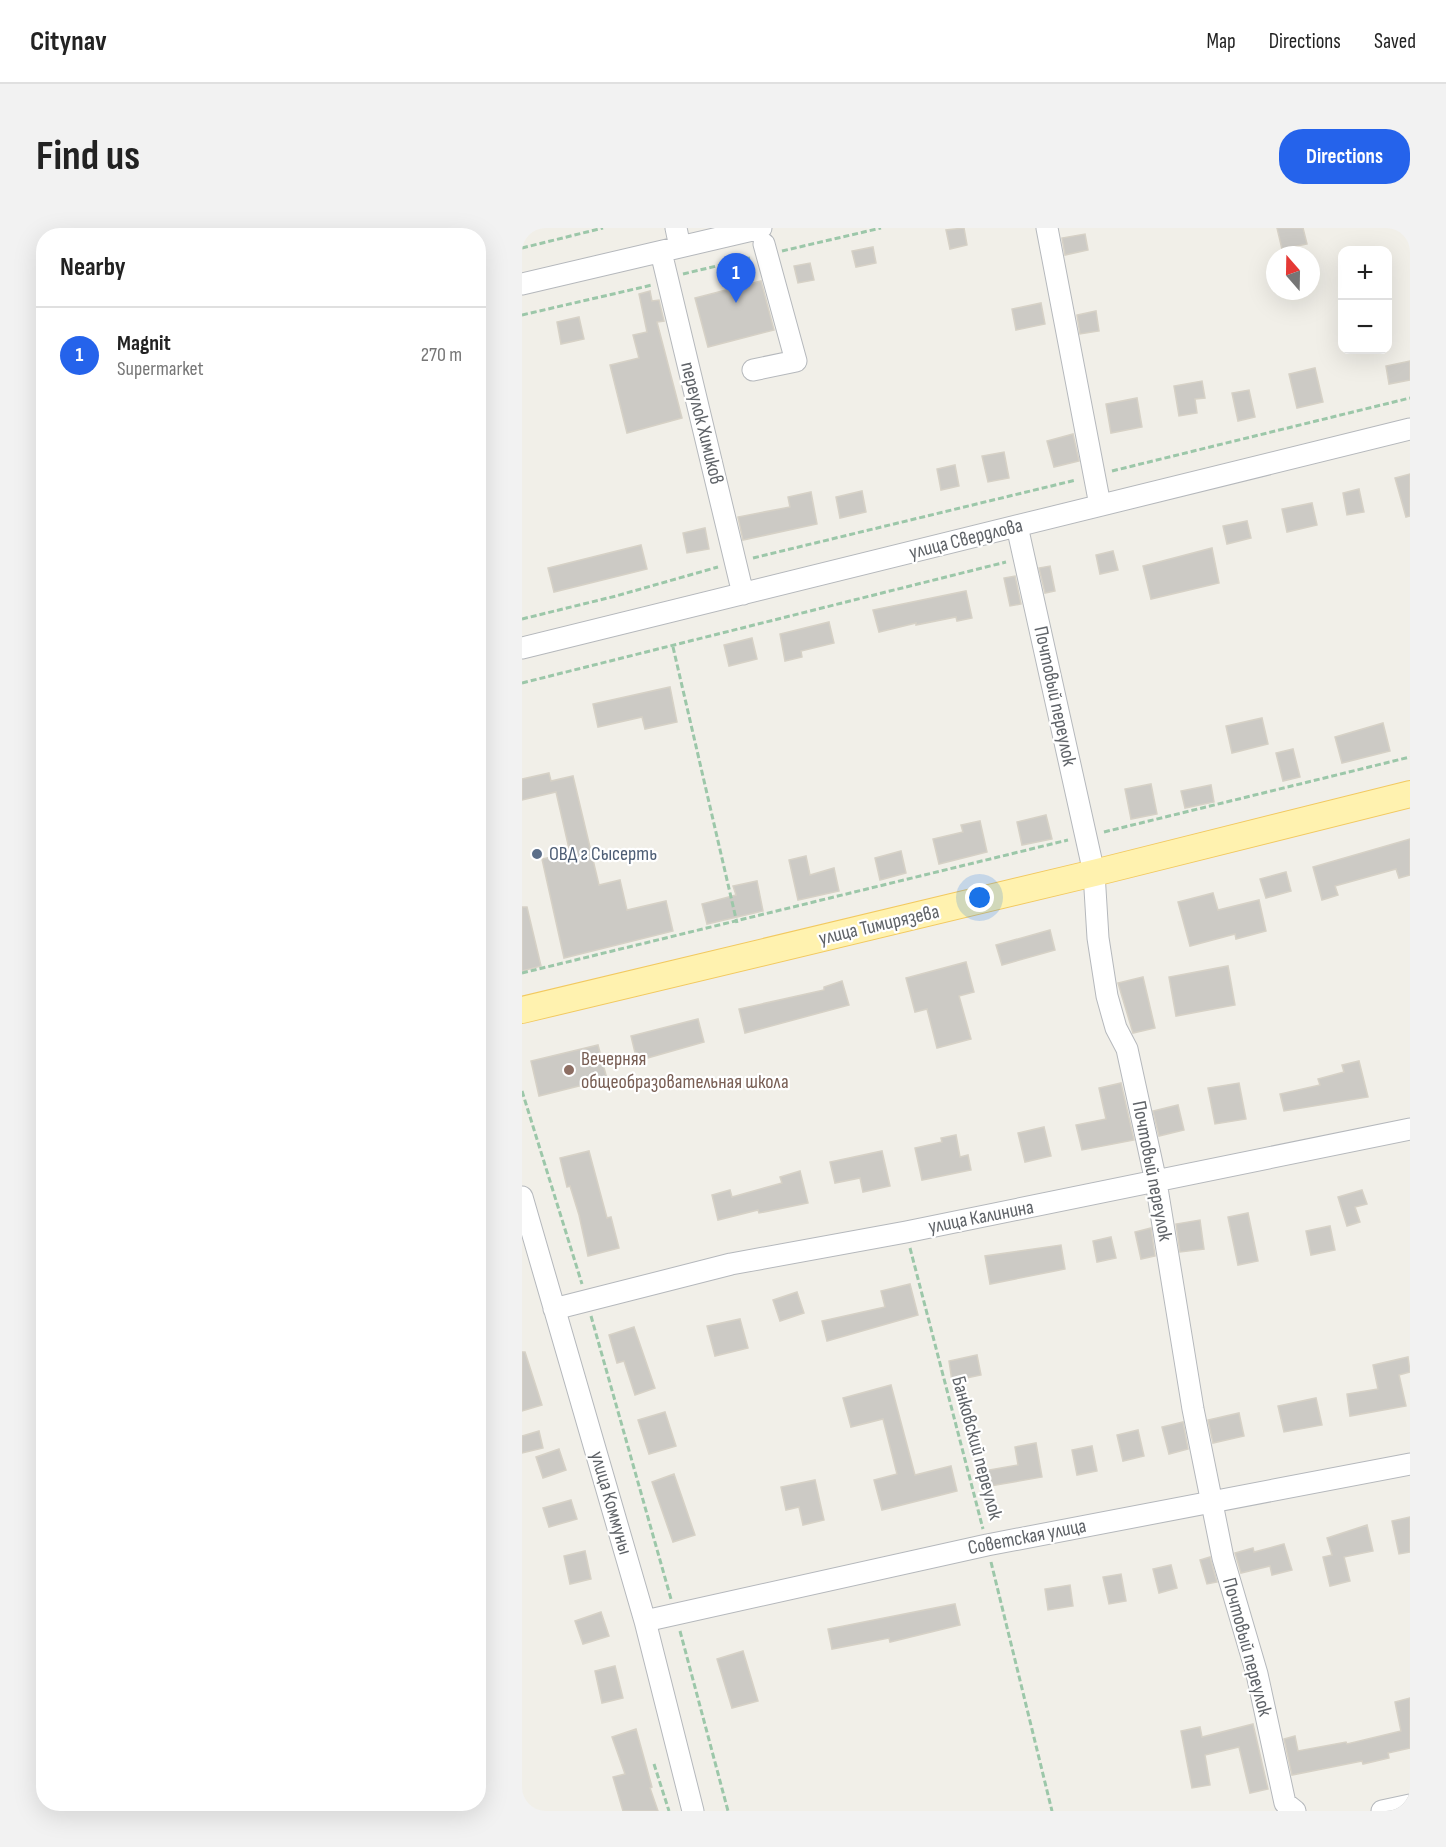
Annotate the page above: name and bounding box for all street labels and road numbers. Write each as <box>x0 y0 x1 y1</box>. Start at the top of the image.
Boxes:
street label: переулок Химиков <box>675 359 729 487</box>
street label: улица Свердлова <box>907 513 1025 565</box>
street label: Почтовый переулок <box>1028 624 1082 768</box>
street label: улица Тимирязева <box>816 900 942 950</box>
street label: Почтовый переулок <box>1127 1099 1177 1244</box>
street label: улица Калинина <box>926 1195 1036 1239</box>
street label: Банковский переулок <box>946 1374 1008 1523</box>
street label: улица Коммуны <box>585 1449 637 1557</box>
street label: Советская улица <box>966 1514 1088 1560</box>
street label: Почтовый переулок <box>1217 1575 1277 1719</box>

